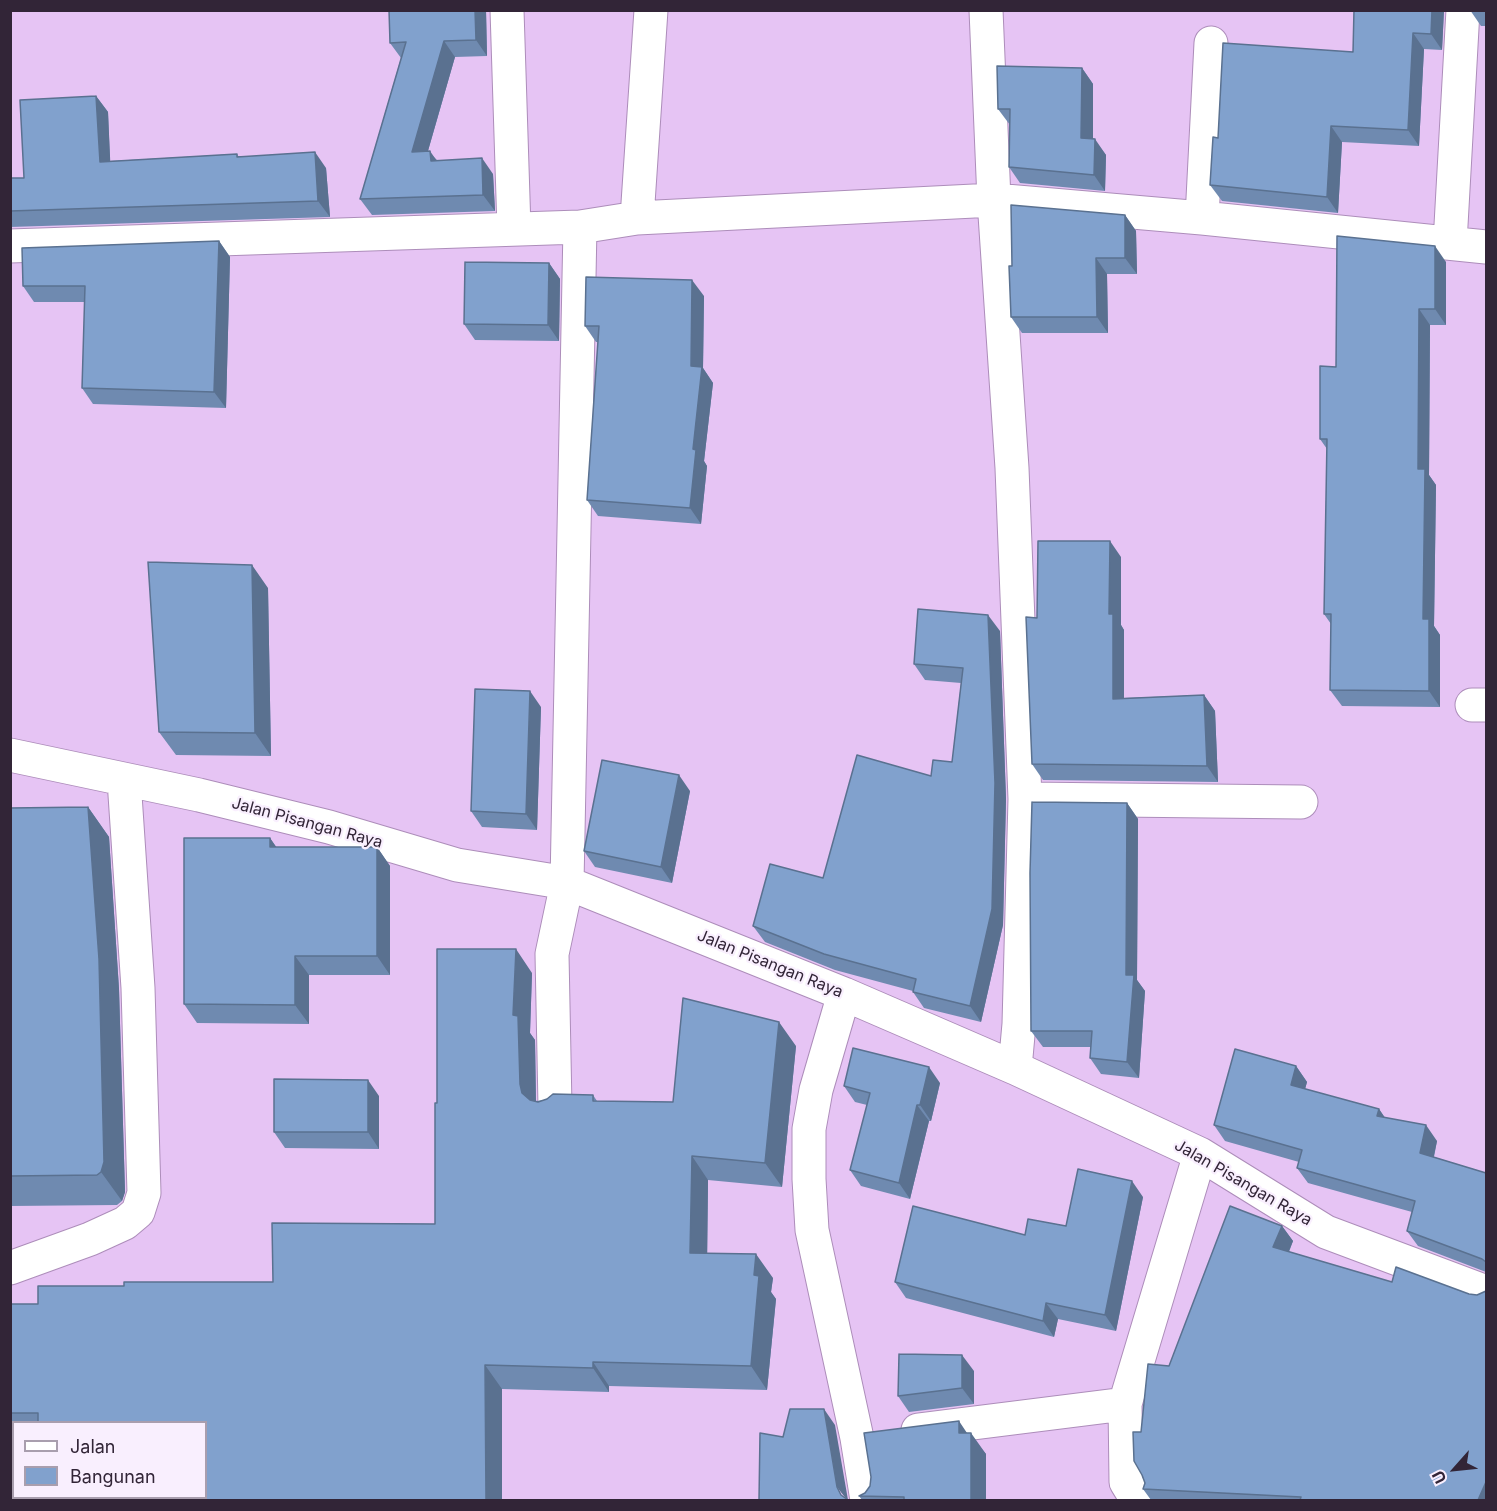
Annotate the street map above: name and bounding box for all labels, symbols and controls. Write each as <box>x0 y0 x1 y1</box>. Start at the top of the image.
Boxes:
street label: Jalan Pisangan Raya <box>229 794 385 852</box>
street label: Jalan Pisangan Raya <box>694 926 846 1002</box>
street label: Jalan Pisangan Raya <box>1171 1136 1315 1230</box>
legend <box>12 1421 207 1499</box>
text: Jalan <box>70 1436 115 1457</box>
north arrow <box>1425 1439 1485 1499</box>
text: Bangunan <box>70 1466 156 1487</box>
text: U <box>1427 1467 1451 1487</box>

